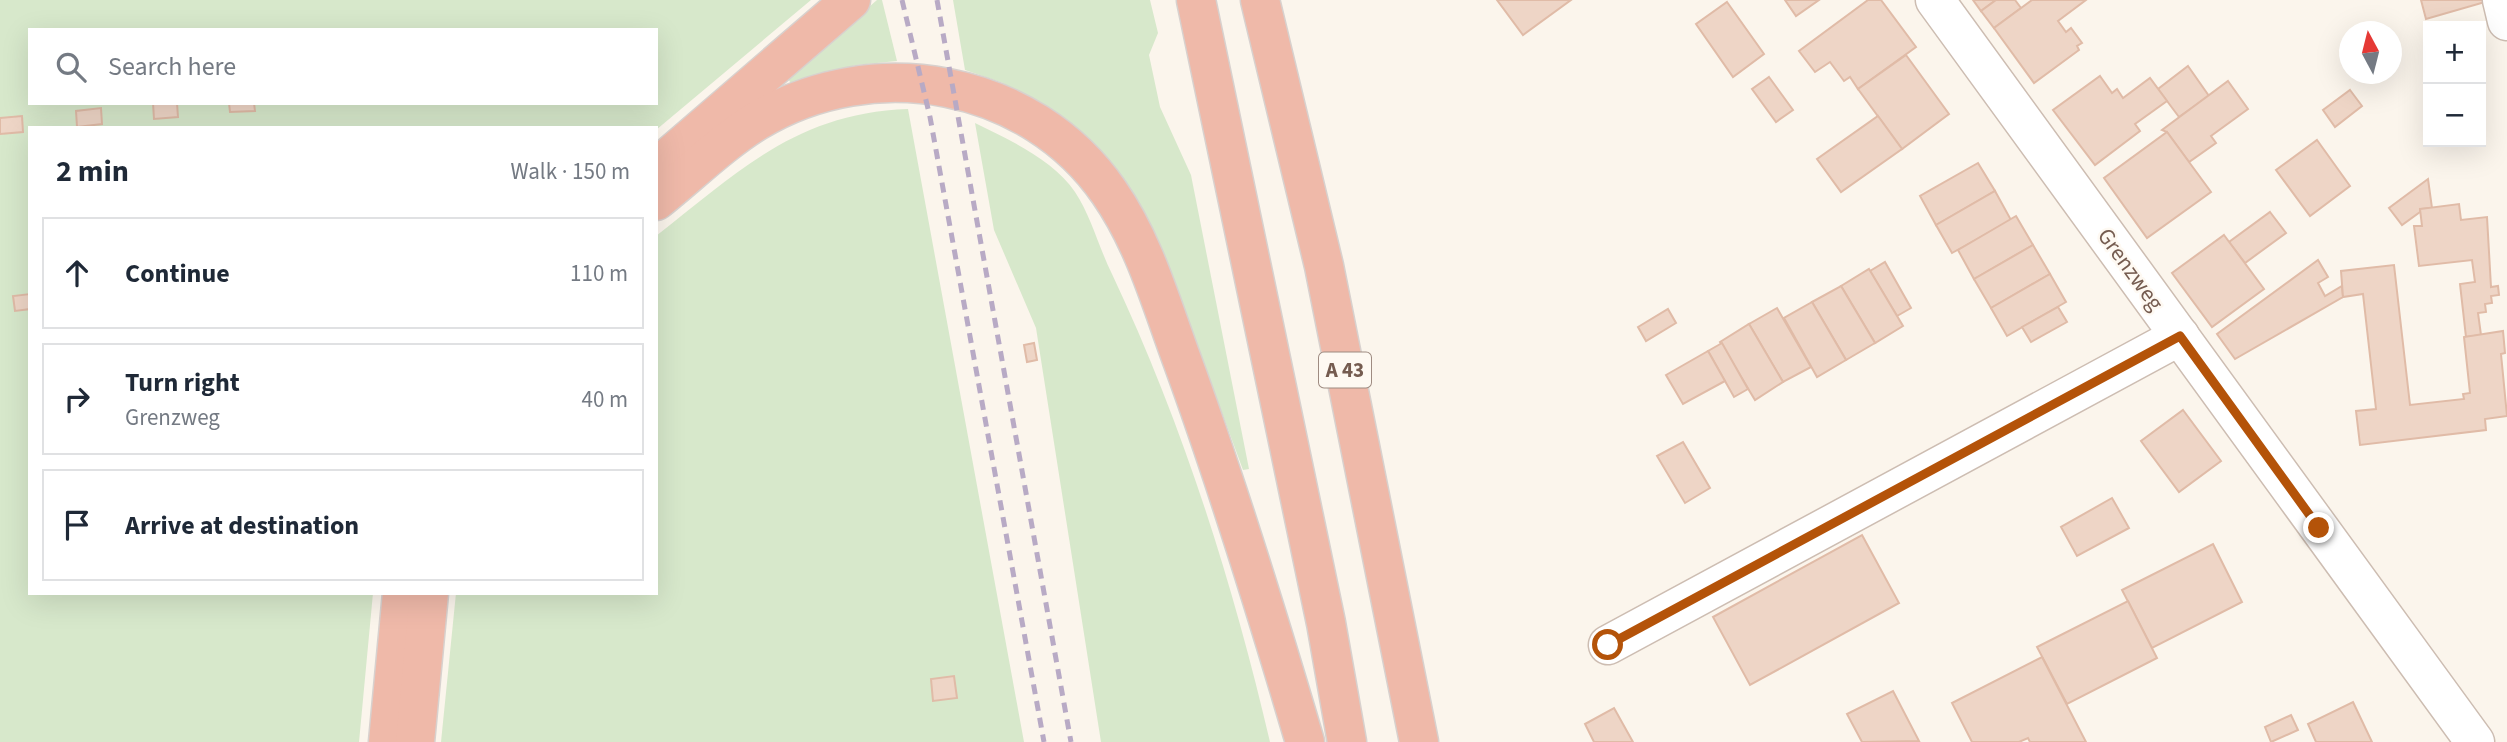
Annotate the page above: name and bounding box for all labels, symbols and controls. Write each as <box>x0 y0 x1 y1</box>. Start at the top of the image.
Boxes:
north arrow <box>2339 21 2402 84</box>
map controls <box>2423 21 2486 147</box>
button: + <box>2423 21 2486 84</box>
search box <box>28 28 658 105</box>
icon: search <box>52 48 90 86</box>
text: Search here <box>108 48 236 85</box>
button: − <box>2423 84 2486 147</box>
text: 2 min <box>56 150 129 193</box>
text: Walk · 150 m <box>511 155 630 188</box>
street label: Grenzweg <box>2089 221 2172 318</box>
icon: ahead <box>58 254 96 292</box>
text: Continue <box>125 255 230 292</box>
text: 110 m <box>570 257 628 290</box>
road number: A 43 <box>1319 352 1371 388</box>
text: Turn right <box>125 364 240 401</box>
icon: right <box>58 380 96 418</box>
text: 40 m <box>581 383 628 416</box>
text: Grenzweg <box>125 401 220 434</box>
icon: arrive <box>58 506 96 544</box>
text: Arrive at destination <box>125 507 359 544</box>
route end <box>2303 512 2334 543</box>
route start <box>1592 629 1623 660</box>

